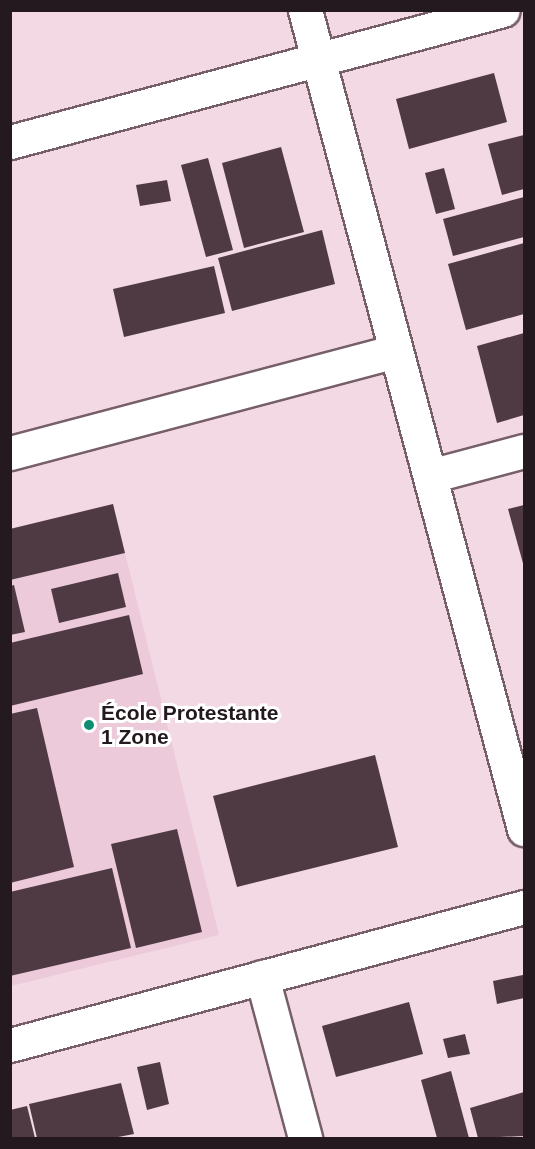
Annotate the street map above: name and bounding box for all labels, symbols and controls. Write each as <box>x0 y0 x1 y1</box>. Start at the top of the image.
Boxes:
place label: École Protestante 1 Zone <box>101 700 278 750</box>
marker: École Protestante 1 Zone <box>82 718 96 732</box>

